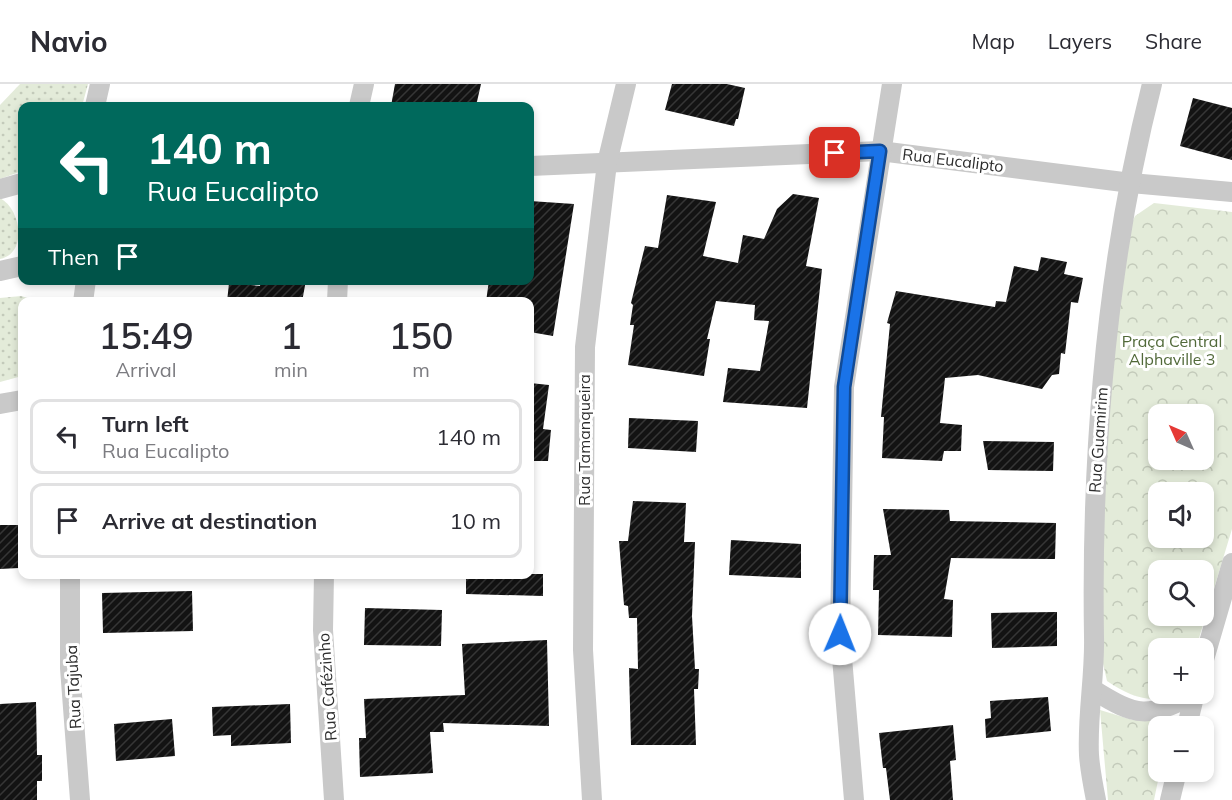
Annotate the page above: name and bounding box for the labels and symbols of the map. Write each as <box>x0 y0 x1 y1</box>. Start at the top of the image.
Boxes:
pin <box>809 127 860 178</box>
street label: Rua Eucalipto <box>901 144 1005 176</box>
park label: Praça Central Alphaville 3 <box>1122 331 1222 369</box>
street label: Rua Tamanqueira <box>574 374 594 506</box>
street label: Rua Guamirim <box>1084 386 1112 494</box>
north arrow <box>1148 404 1214 470</box>
position arrow <box>808 602 872 666</box>
street label: Rua Cafézinho <box>313 632 341 742</box>
street label: Rua Tajuba <box>61 644 85 730</box>

